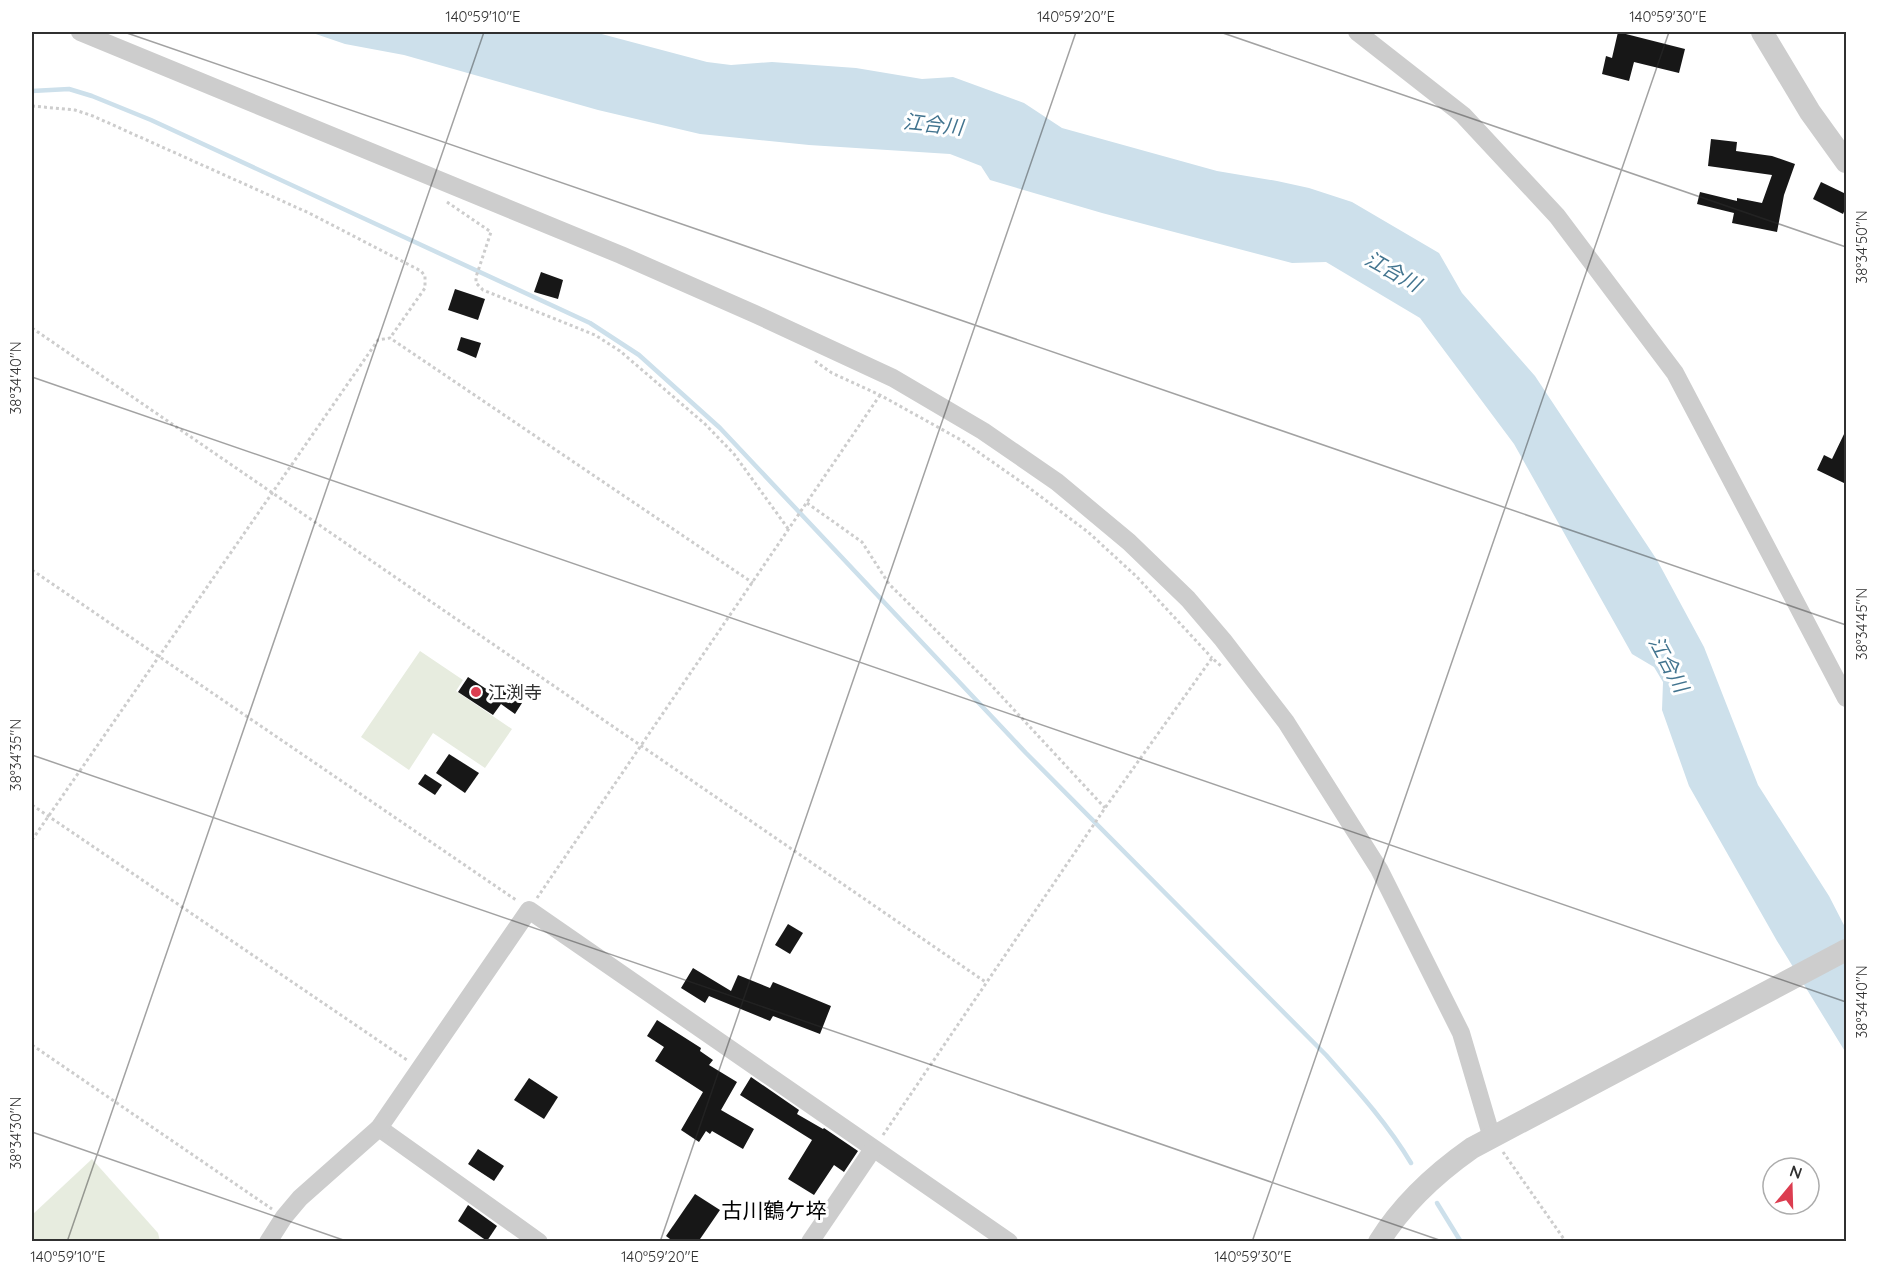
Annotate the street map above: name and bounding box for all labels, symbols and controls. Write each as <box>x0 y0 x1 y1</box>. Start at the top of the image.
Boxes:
text: 140°59'10"E <box>445 7 521 26</box>
text: 140°59'20"E <box>1037 7 1115 26</box>
text: 140°59'30"E <box>1629 7 1707 26</box>
water label: 江合川 <box>902 108 966 140</box>
text: 38°34'50"N <box>1852 210 1871 284</box>
water label: 江合川 <box>1361 246 1427 297</box>
text: 38°34'40"N <box>6 341 25 415</box>
text: 38°34'45"N <box>1852 588 1871 660</box>
water label: 江合川 <box>1644 632 1695 698</box>
place label: 江渕寺 <box>488 681 542 704</box>
marker: 江渕寺 <box>469 685 483 699</box>
text: 38°34'35"N <box>6 719 25 791</box>
text: 38°34'40"N <box>1852 965 1871 1039</box>
text: 38°34'30"N <box>6 1096 25 1170</box>
north arrow <box>1761 1156 1821 1216</box>
text: N <box>1787 1160 1805 1183</box>
district label: 古川鶴ケ埣 <box>722 1197 827 1223</box>
text: 140°59'10"E <box>30 1247 106 1266</box>
text: 140°59'20"E <box>621 1247 699 1266</box>
text: 140°59'30"E <box>1214 1247 1292 1266</box>

